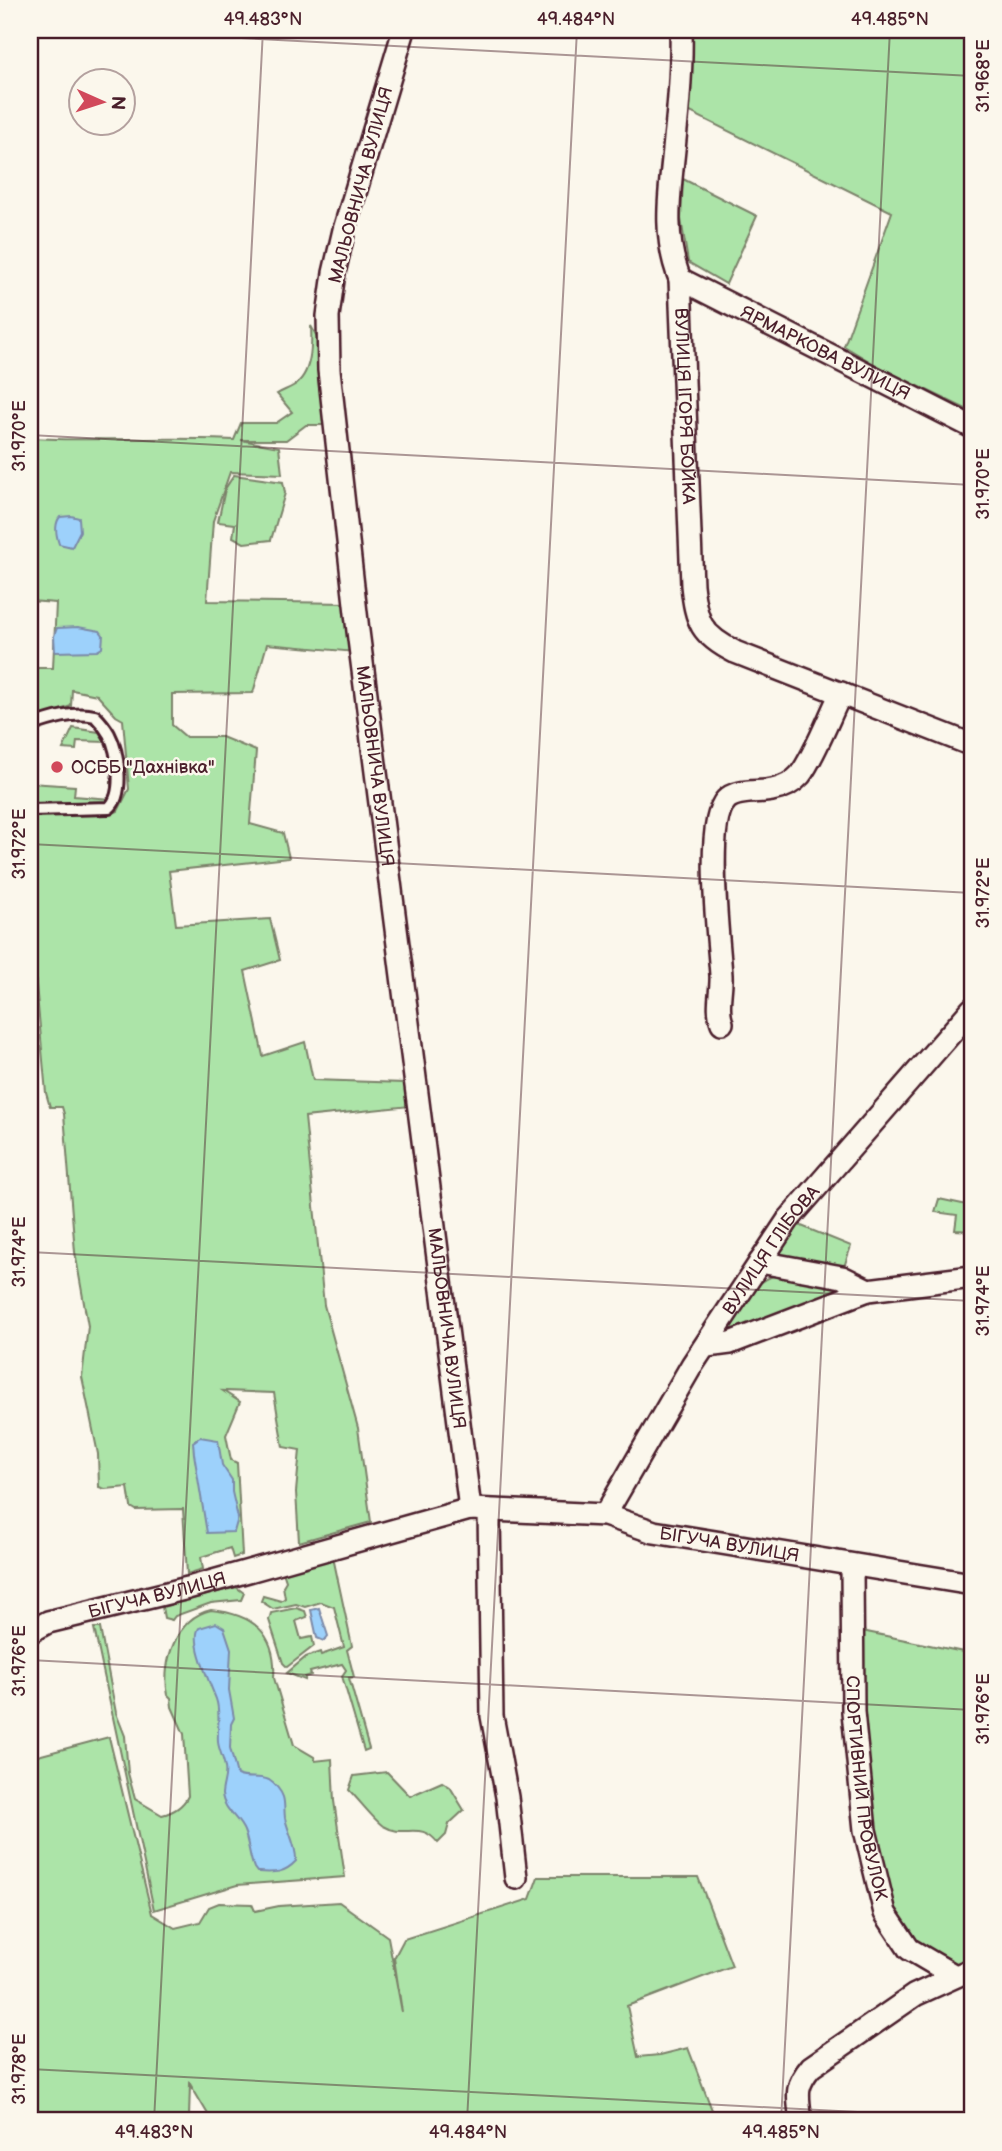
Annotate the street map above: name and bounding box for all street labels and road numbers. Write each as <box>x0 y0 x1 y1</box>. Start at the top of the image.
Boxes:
street label: МАЛЬОВНИЧА ВУЛИЦЯ <box>325 85 397 285</box>
street label: ЯРМАРКОВА ВУЛИЦЯ <box>737 301 914 404</box>
street label: ВУЛИЦЯ ІГОРЯ БОЙКА <box>671 307 699 505</box>
street label: МАЛЬОВНИЧА ВУЛИЦЯ <box>352 664 398 868</box>
street label: ВУЛИЦЯ ГЛІБОВА <box>718 1181 824 1318</box>
street label: МАЛЬОВНИЧА ВУЛИЦЯ <box>424 1227 470 1430</box>
street label: БІГУЧА ВУЛИЦЯ <box>658 1523 801 1566</box>
street label: БІГУЧА ВУЛИЦЯ <box>86 1567 228 1622</box>
street label: СПОРТИВНИЙ ПРОВУЛОК <box>842 1675 892 1903</box>

